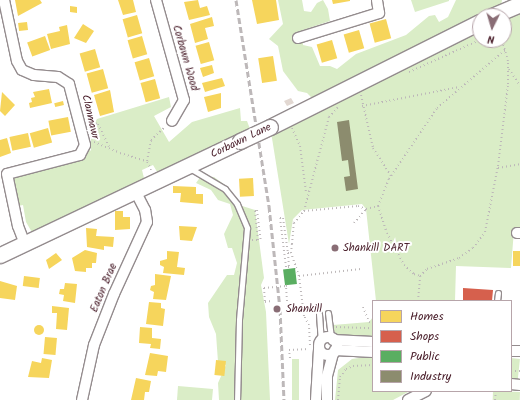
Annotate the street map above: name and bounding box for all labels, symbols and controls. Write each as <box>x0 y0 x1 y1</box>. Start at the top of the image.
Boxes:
north arrow <box>472 8 512 48</box>
street label: Corbawn Wood <box>169 24 201 92</box>
text: N <box>487 30 495 48</box>
street label: Clanmawr <box>78 93 102 141</box>
street label: Corbawn Lane <box>209 121 273 161</box>
place label: Shankill DART <box>343 241 409 255</box>
marker: Shankill DART <box>330 243 340 253</box>
street label: Eaton Brae <box>88 262 120 314</box>
legend <box>372 300 512 392</box>
place label: Shankill <box>286 302 322 316</box>
marker: Shankill <box>271 303 283 315</box>
text: Homes <box>410 307 444 326</box>
text: Shops <box>410 327 439 346</box>
text: Public <box>410 347 440 366</box>
text: Industry <box>410 367 451 386</box>

